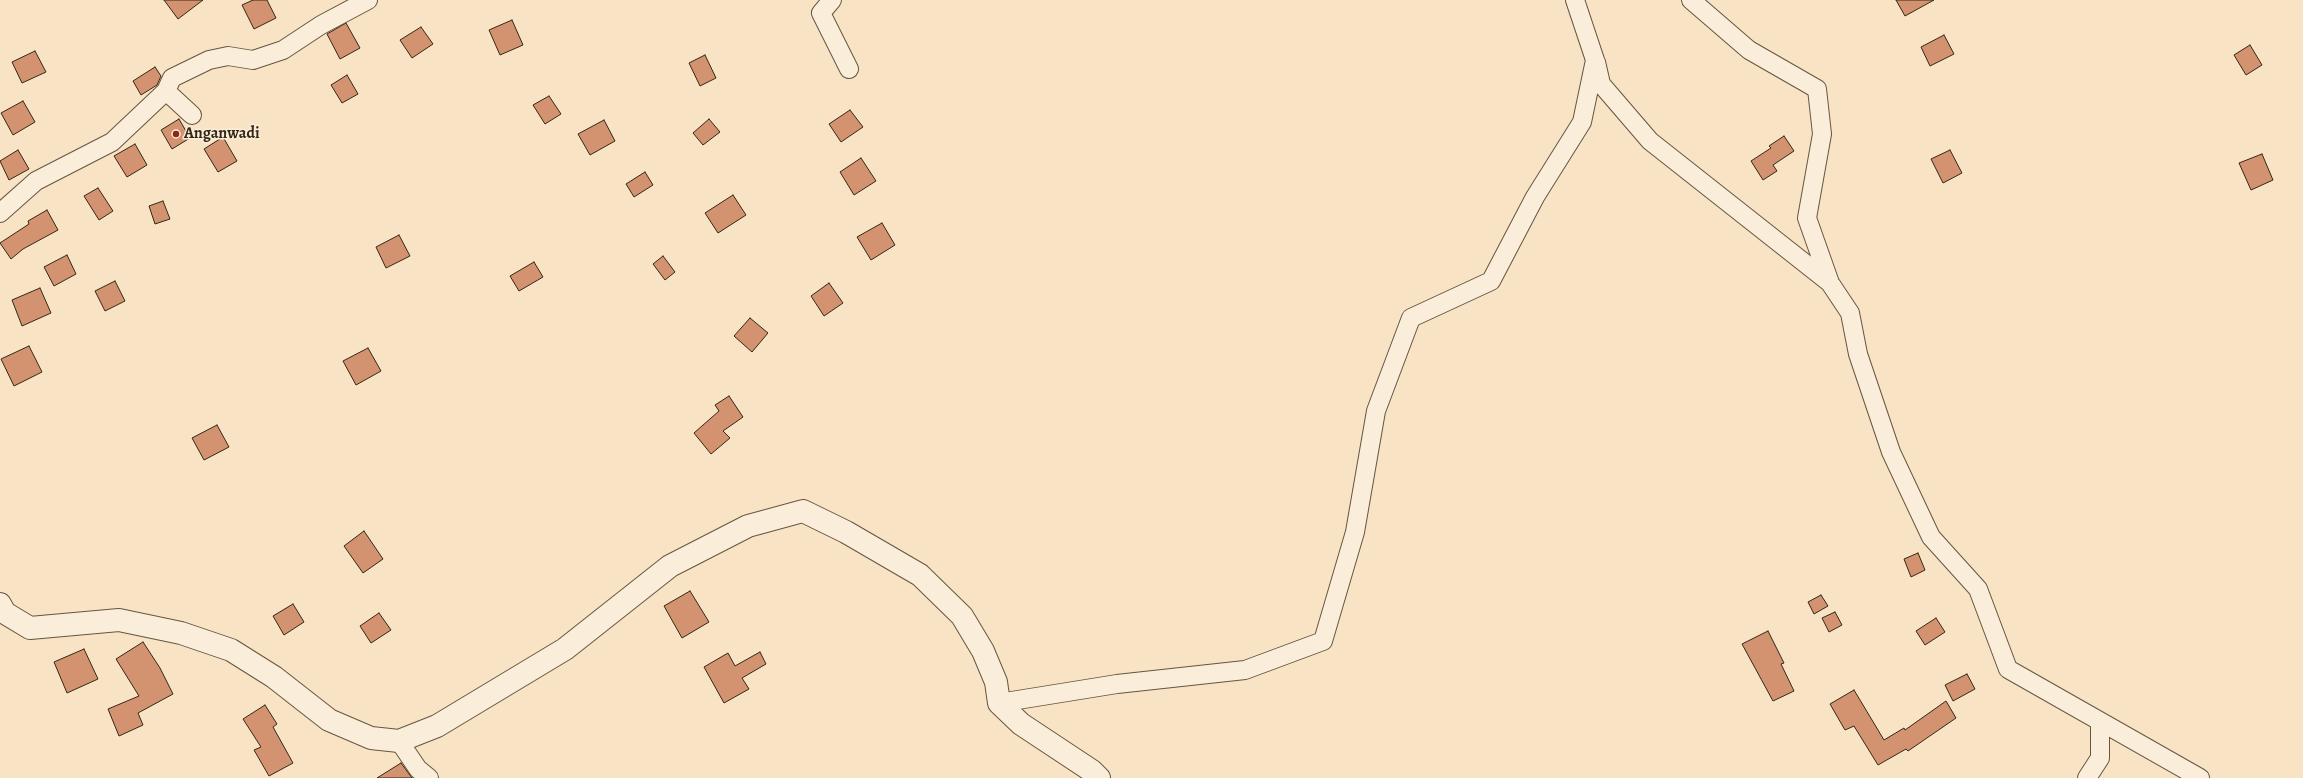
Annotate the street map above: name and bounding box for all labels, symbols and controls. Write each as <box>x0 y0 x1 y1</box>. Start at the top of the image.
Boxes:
place label: Anganwadi <box>184 124 260 144</box>
marker: Anganwadi <box>171 129 181 139</box>

